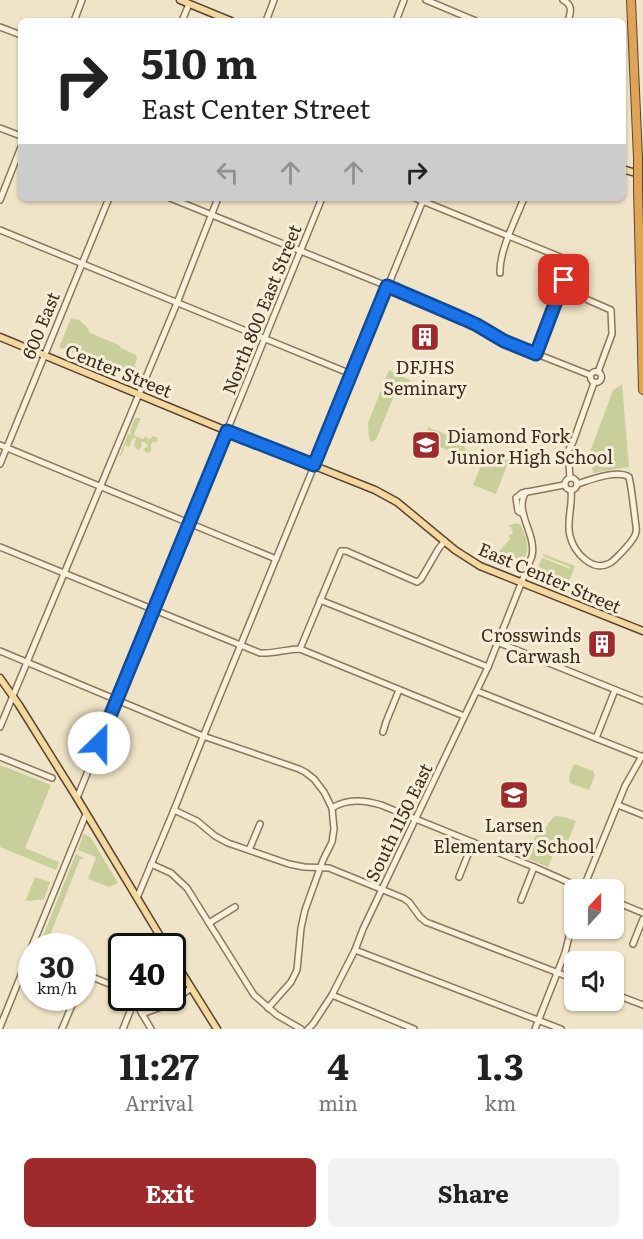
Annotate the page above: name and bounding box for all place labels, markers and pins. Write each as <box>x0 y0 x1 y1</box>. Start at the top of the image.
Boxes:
pin <box>538 254 589 305</box>
building icon: DFJHS Seminary <box>409 321 441 353</box>
place label: DFJHS Seminary <box>383 353 467 401</box>
place label: Diamond Fork Junior High School <box>447 422 613 470</box>
school or university icon: Diamond Fork Junior High School <box>410 429 442 461</box>
place label: Crosswinds Carwash <box>481 621 581 669</box>
building icon: Crosswinds Carwash <box>586 628 618 660</box>
school or university icon: Larsen Elementary School <box>498 779 530 811</box>
place label: Larsen Elementary School <box>433 811 595 859</box>

